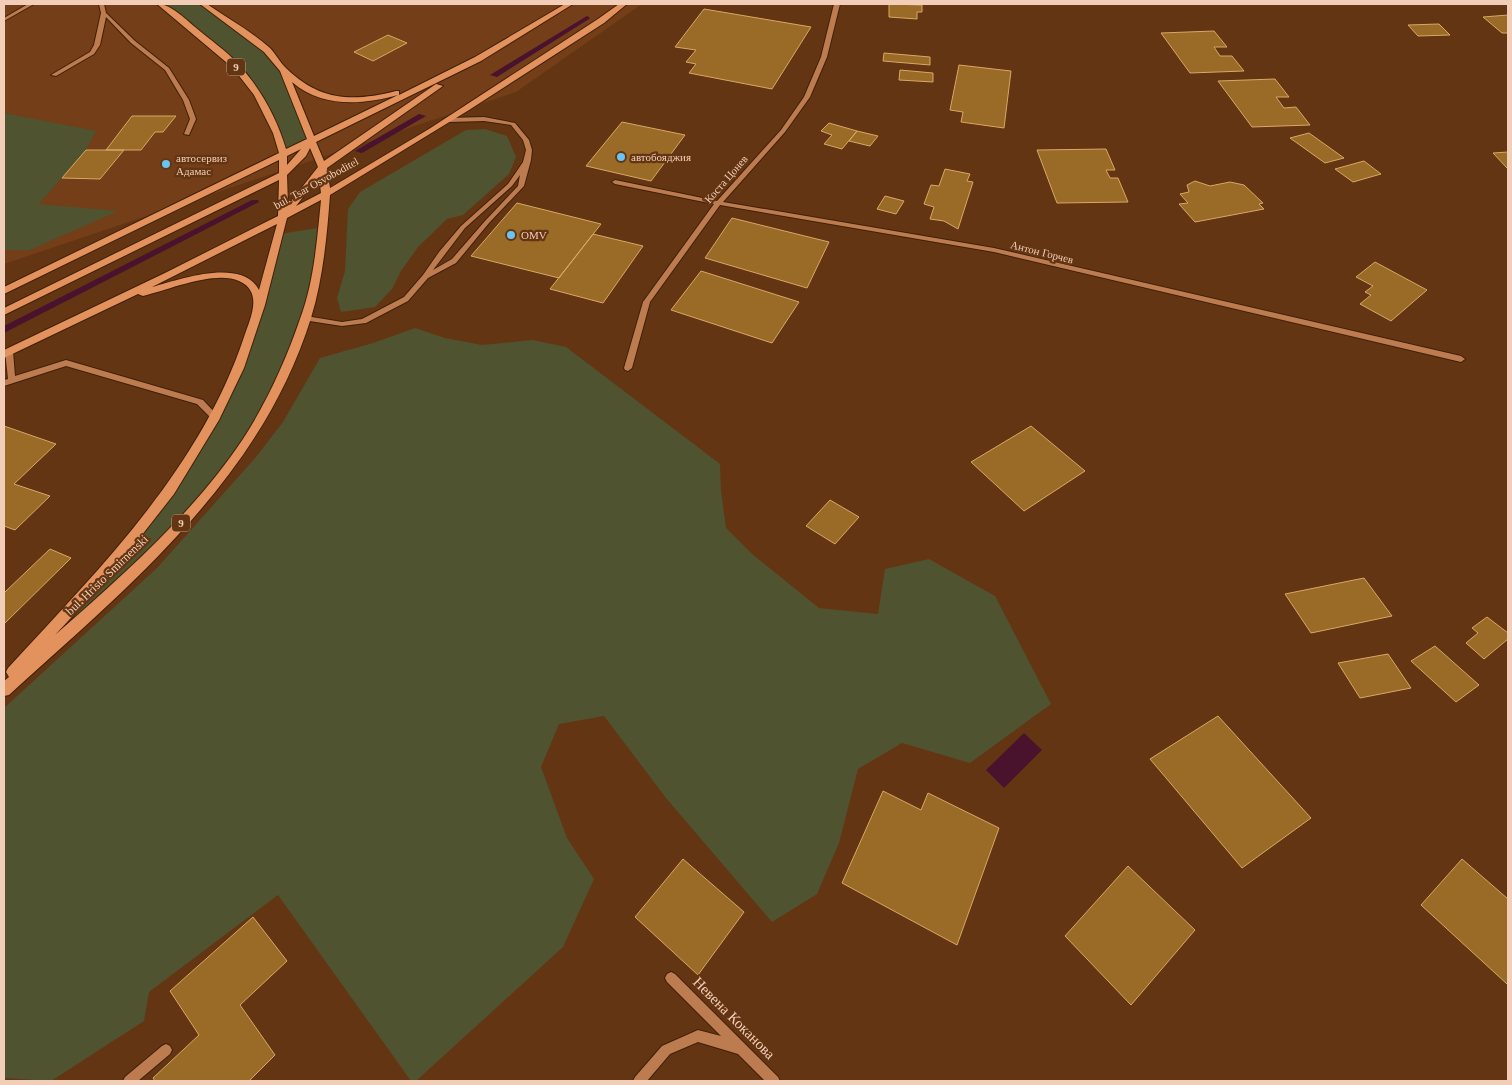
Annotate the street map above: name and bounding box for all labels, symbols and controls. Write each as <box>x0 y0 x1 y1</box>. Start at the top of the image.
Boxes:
road number: 9 <box>227 58 245 76</box>
marker: автобояджия <box>615 151 627 163</box>
place label: автобояджия <box>631 151 691 163</box>
place label: автосервиз Адамас <box>176 152 227 177</box>
street label: Коста Цонев <box>702 153 750 205</box>
street label: bul. Tsar Osvoboditel <box>272 155 360 211</box>
marker: автосервиз Адамас <box>160 158 172 170</box>
marker: OMV <box>505 229 517 241</box>
place label: OMV <box>521 229 547 241</box>
street label: Антон Горчев <box>1009 238 1075 266</box>
road number: 9 <box>172 514 190 532</box>
street label: bul. Hristo Smirnenski <box>63 532 152 618</box>
street label: Невена Коканова <box>690 974 778 1062</box>

